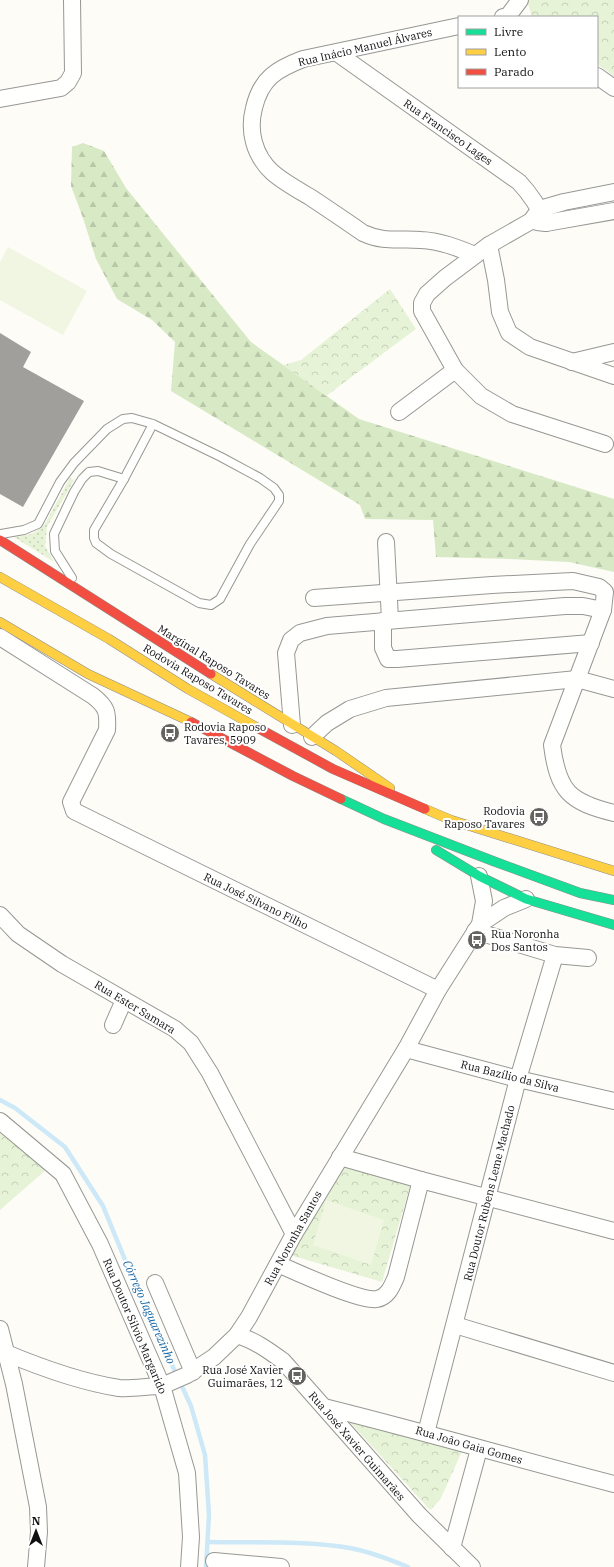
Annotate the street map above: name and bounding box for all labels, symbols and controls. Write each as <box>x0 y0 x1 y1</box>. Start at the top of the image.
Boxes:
legend <box>458 16 598 88</box>
text: Livre <box>494 24 523 39</box>
street label: Rua Inácio Manuel Álvares <box>297 25 433 69</box>
text: Lento <box>494 44 526 59</box>
text: Parado <box>494 64 534 79</box>
street label: Rua Francisco Lages <box>401 96 495 168</box>
street label: Marginal Raposo Tavares <box>155 622 273 702</box>
street label: Rodovia Raposo Tavares <box>141 641 255 717</box>
place label: Rodovia Raposo Tavares, 5909 <box>184 720 266 747</box>
bus stop icon: Rodovia Raposo Tavares, 5909 <box>159 722 181 744</box>
place label: Rodovia Raposo Tavares <box>444 804 525 831</box>
bus stop icon: Rodovia Raposo Tavares <box>528 806 550 828</box>
street label: Rua José Silvano Filho <box>201 870 311 932</box>
place label: Rua Noronha Dos Santos <box>491 927 559 954</box>
bus stop icon: Rua Noronha Dos Santos <box>466 929 488 951</box>
street label: Rua Ester Samara <box>92 977 178 1037</box>
street label: Rua Bazílio da Silva <box>459 1057 561 1095</box>
street label: Rua Doutor Rubens Leme Machado <box>460 1103 518 1283</box>
street label: Rua Noronha Santos <box>261 1188 325 1288</box>
street label: Rua Doutor Silvio Margarido <box>100 1256 170 1396</box>
water label: Córrego Jaguarezinho <box>120 1258 179 1366</box>
place label: Rua José Xavier Guimarães, 12 <box>202 1363 283 1390</box>
bus stop icon: Rua José Xavier Guimarães, 12 <box>286 1365 308 1387</box>
street label: Rua José Xavier Guimarães <box>306 1388 408 1504</box>
street label: Rua João Gaia Gomes <box>414 1423 524 1467</box>
north arrow <box>16 1511 56 1551</box>
text: N <box>32 1514 41 1528</box>

